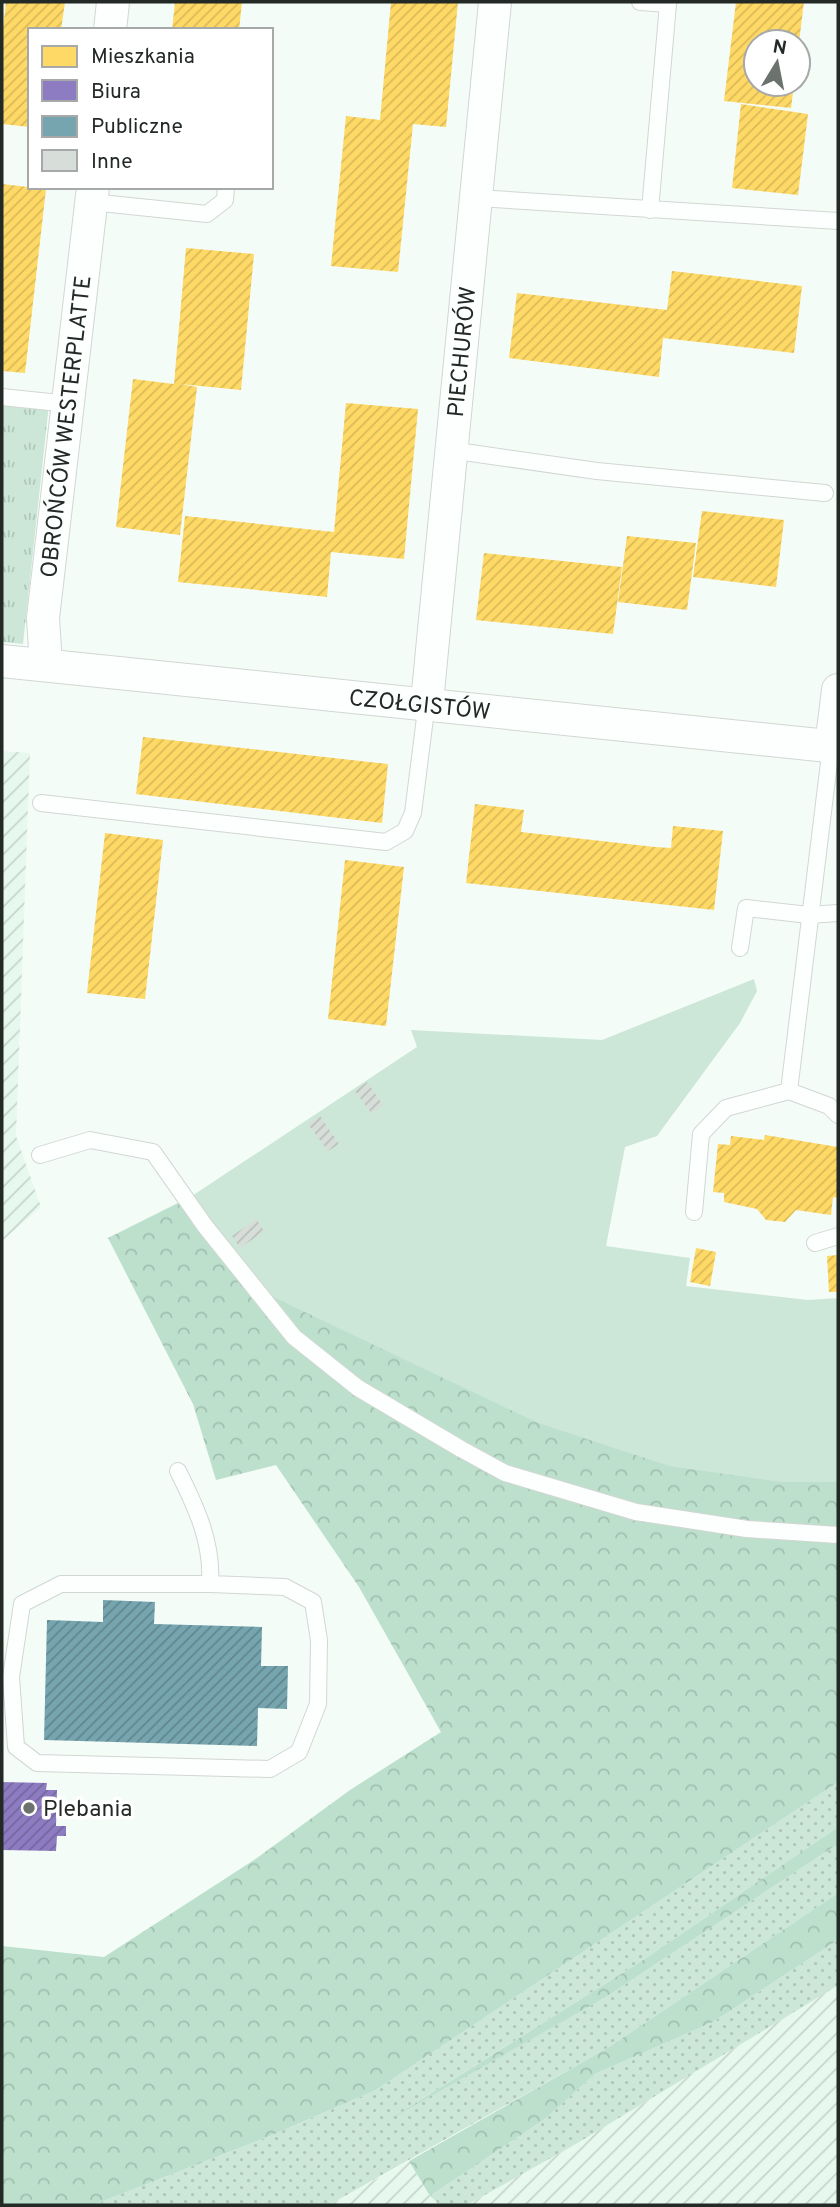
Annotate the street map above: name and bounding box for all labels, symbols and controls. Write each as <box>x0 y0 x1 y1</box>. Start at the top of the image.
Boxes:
legend <box>28 28 273 189</box>
north arrow <box>742 28 812 98</box>
text: N <box>771 35 788 61</box>
text: Mieszkania <box>91 44 195 71</box>
text: Biura <box>91 79 141 106</box>
text: Publiczne <box>91 114 183 141</box>
text: Inne <box>91 149 132 176</box>
street label: OBROŃCÓW WESTERPLATTE <box>36 274 100 579</box>
street label: PIECHURÓW <box>443 285 484 419</box>
street label: CZOŁGISTÓW <box>347 685 492 728</box>
place label: Plebania <box>43 1796 132 1825</box>
marker: Plebania <box>21 1800 37 1816</box>

